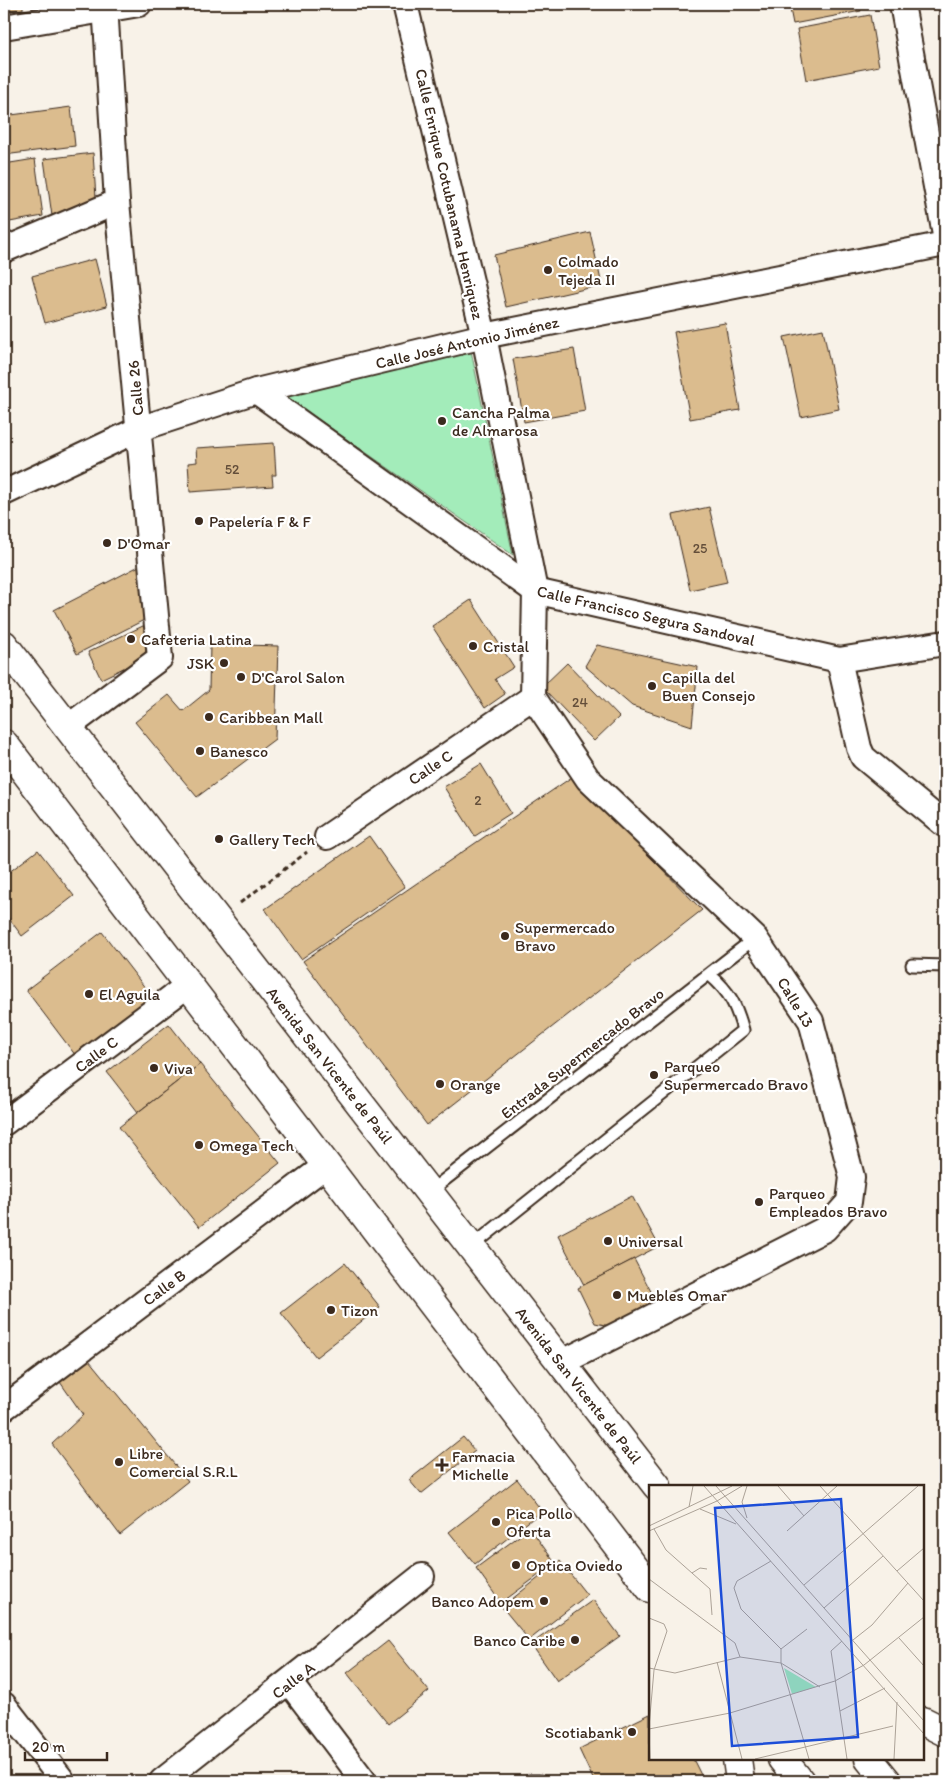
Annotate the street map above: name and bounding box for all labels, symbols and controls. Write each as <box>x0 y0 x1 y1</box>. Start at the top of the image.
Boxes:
street label: Calle Enrique Cotubanama Henriquez <box>411 67 488 322</box>
place label: Colmado Tejeda II <box>558 252 619 289</box>
marker: Colmado Tejeda II <box>542 264 554 276</box>
street label: Calle José Antonio Jiménez <box>374 312 561 373</box>
street label: Calle 26 <box>124 359 147 417</box>
place label: Cancha Palma de Almarosa <box>452 403 551 440</box>
marker: Cancha Palma de Almarosa <box>436 415 448 427</box>
house number: 52 <box>225 461 240 478</box>
place label: Papelería F & F <box>209 512 311 531</box>
marker: Papelería F & F <box>193 515 205 527</box>
place label: D'Omar <box>117 534 170 553</box>
marker: D'Omar <box>101 537 113 549</box>
house number: 25 <box>693 540 707 557</box>
street label: Calle Francisco Segura Sandoval <box>535 581 757 650</box>
place label: Cafeteria Latina <box>141 630 252 649</box>
marker: Cafeteria Latina <box>125 633 137 645</box>
place label: Cristal <box>483 637 530 656</box>
marker: Cristal <box>467 640 479 652</box>
place label: JSK <box>187 654 215 673</box>
marker: JSK <box>218 657 230 669</box>
place label: D'Carol Salon <box>251 668 345 687</box>
place label: Capilla del Buen Consejo <box>662 668 755 705</box>
marker: D'Carol Salon <box>235 671 247 683</box>
marker: Capilla del Buen Consejo <box>646 680 658 692</box>
house number: 24 <box>572 694 588 711</box>
place label: Caribbean Mall <box>219 708 323 727</box>
marker: Caribbean Mall <box>203 711 215 723</box>
place label: Banesco <box>210 742 268 761</box>
marker: Banesco <box>194 745 206 757</box>
street label: Calle C <box>405 746 456 789</box>
house number: 2 <box>474 792 482 809</box>
place label: Gallery Tech <box>229 830 315 849</box>
marker: Gallery Tech <box>213 833 225 845</box>
place label: Supermercado Bravo <box>515 918 615 955</box>
marker: Supermercado Bravo <box>499 930 511 942</box>
street label: Calle 13 <box>773 974 818 1031</box>
street label: Avenida San Vicente de Paúl <box>263 983 397 1148</box>
street label: Entrada Supermercado Bravo <box>497 984 668 1123</box>
place label: El Aguila <box>99 985 161 1004</box>
marker: El Aguila <box>83 988 95 1000</box>
street label: Calle C <box>71 1032 122 1077</box>
place label: Parqueo Supermercado Bravo <box>664 1057 808 1094</box>
place label: Viva <box>164 1059 193 1078</box>
marker: Viva <box>148 1062 160 1074</box>
marker: Parqueo Supermercado Bravo <box>648 1069 660 1081</box>
place label: Orange <box>450 1075 501 1094</box>
marker: Orange <box>434 1078 446 1090</box>
place label: Omega Tech <box>209 1136 294 1155</box>
marker: Omega Tech <box>193 1139 205 1151</box>
place label: Parqueo Empleados Bravo <box>769 1184 887 1221</box>
marker: Parqueo Empleados Bravo <box>753 1196 765 1208</box>
place label: Universal <box>618 1232 684 1251</box>
marker: Universal <box>602 1235 614 1247</box>
street label: Calle B <box>139 1265 190 1310</box>
place label: Muebles Omar <box>627 1286 727 1305</box>
marker: Muebles Omar <box>611 1289 623 1301</box>
place label: Tizon <box>341 1301 379 1320</box>
street label: Avenida San Vicente de Paúl <box>512 1303 646 1468</box>
marker: Tizon <box>325 1304 337 1316</box>
place label: Libre Comercial S.R.L <box>129 1444 237 1481</box>
place label: Farmacia Michelle <box>452 1447 516 1484</box>
marker: Libre Comercial S.R.L <box>113 1456 125 1468</box>
marker: Farmacia Michelle <box>436 1459 448 1471</box>
inset map <box>649 1485 924 1760</box>
place label: Pica Pollo Oferta <box>506 1504 573 1541</box>
marker: Pica Pollo Oferta <box>490 1516 502 1528</box>
place label: Optica Oviedo <box>526 1556 623 1575</box>
marker: Optica Oviedo <box>510 1559 522 1571</box>
place label: Banco Adopem <box>431 1592 534 1611</box>
marker: Banco Adopem <box>538 1595 550 1607</box>
place label: Banco Caribe <box>473 1631 565 1650</box>
marker: Banco Caribe <box>569 1634 581 1646</box>
street label: Calle A <box>268 1658 319 1703</box>
place label: Scotiabank <box>545 1723 622 1742</box>
marker: Scotiabank <box>626 1726 638 1738</box>
scale bar <box>25 1730 108 1762</box>
text: 20 m <box>32 1738 66 1756</box>

